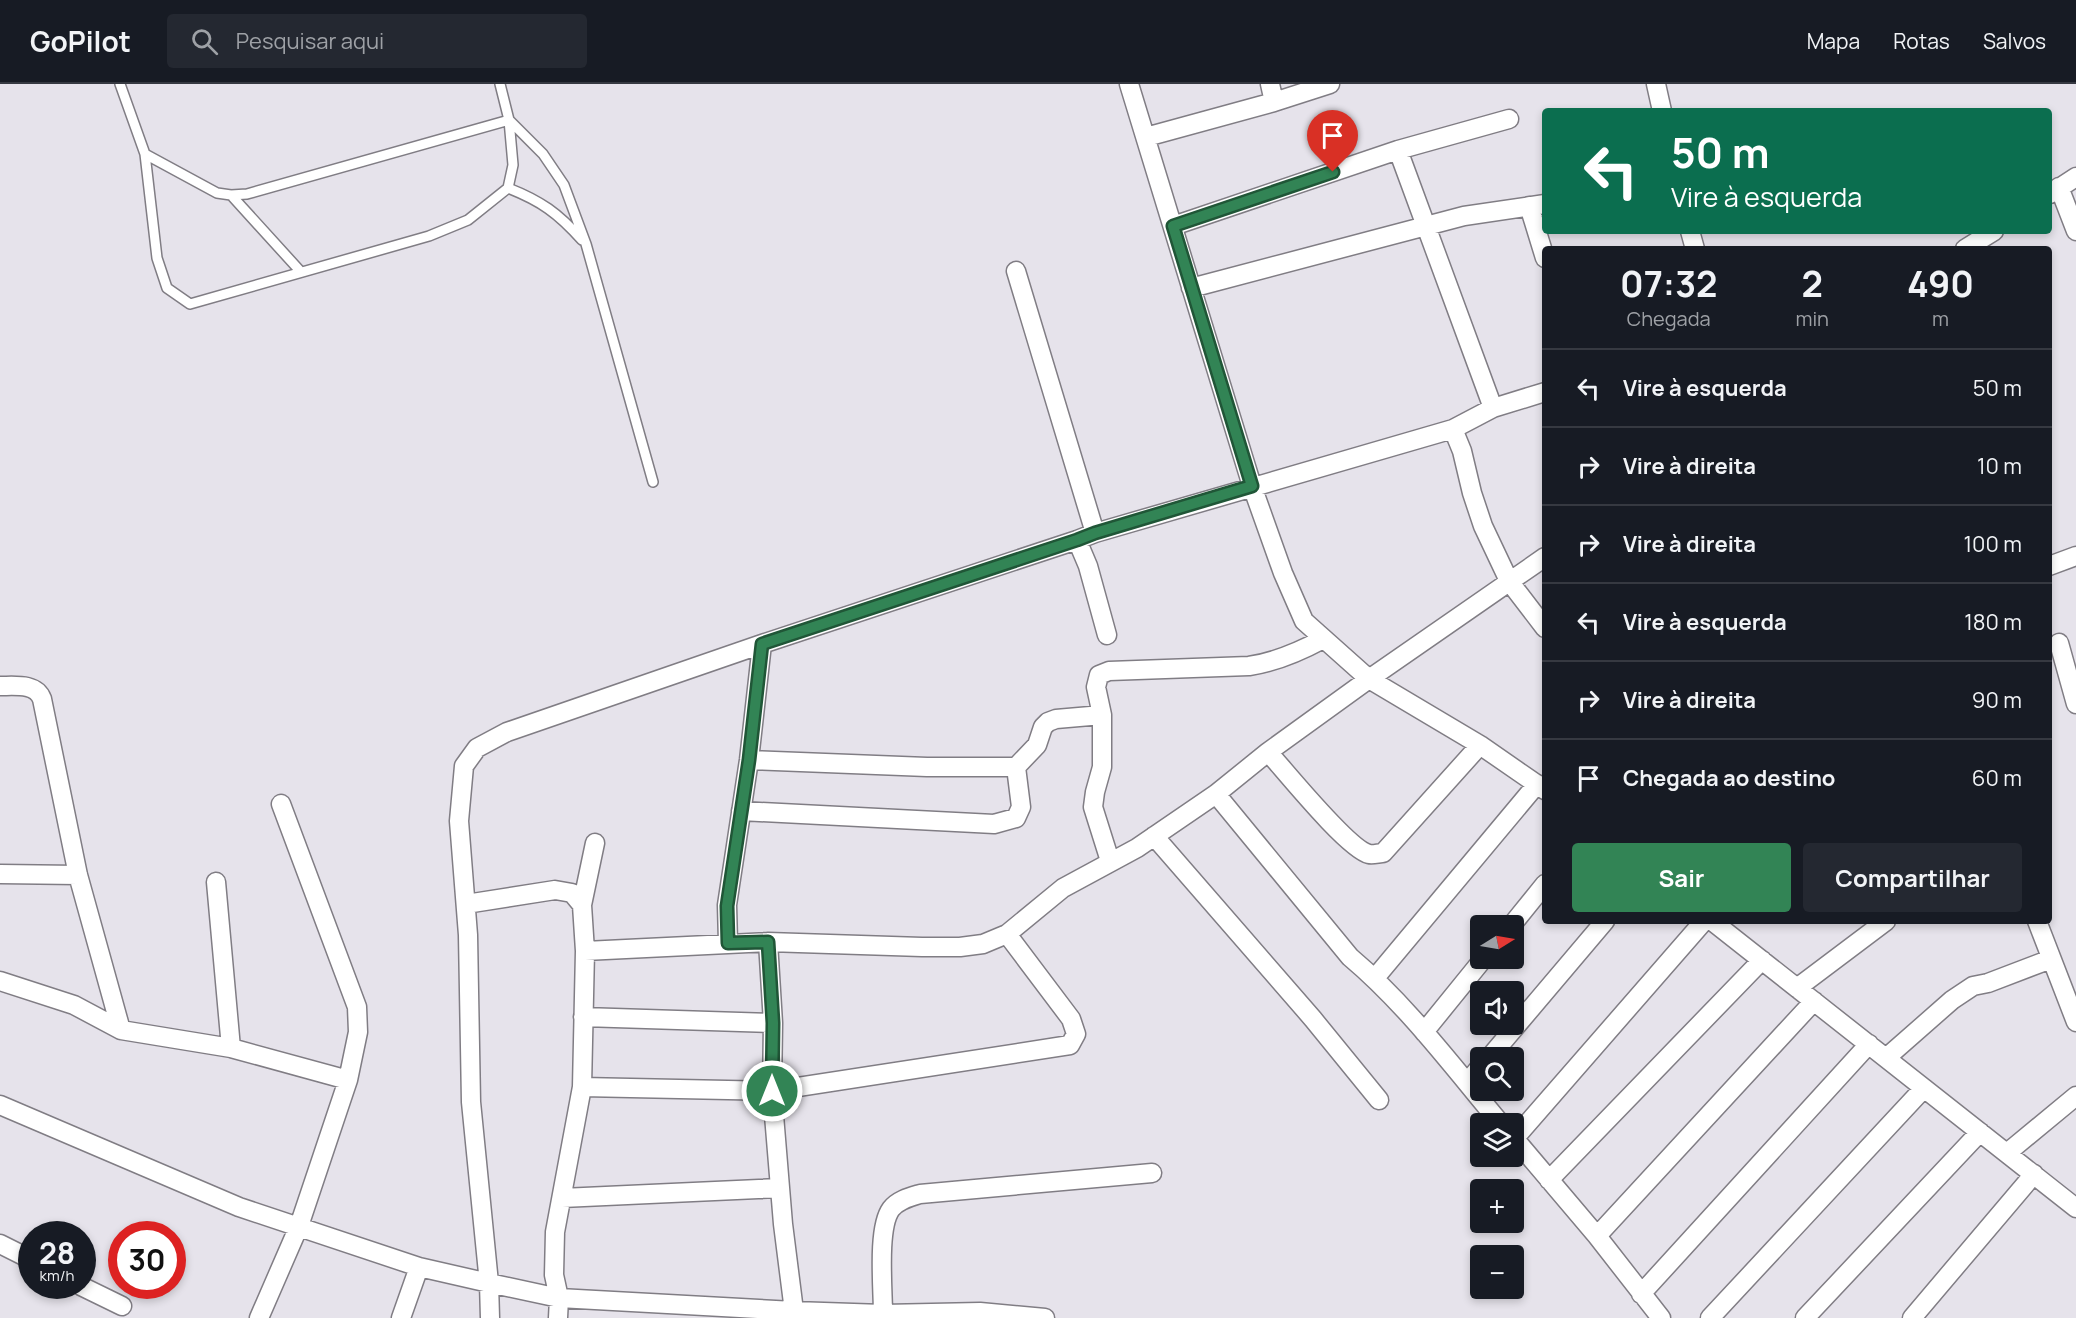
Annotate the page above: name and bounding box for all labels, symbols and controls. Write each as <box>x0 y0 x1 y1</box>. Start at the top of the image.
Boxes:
search box <box>167 14 587 68</box>
text: GoPilot <box>30 22 131 60</box>
icon: search <box>188 25 221 58</box>
text: Pesquisar aqui <box>236 26 384 56</box>
text: Mapa <box>1807 27 1860 55</box>
text: Rotas <box>1893 27 1950 55</box>
text: Salvos <box>1983 27 2046 55</box>
pin <box>1307 110 1358 172</box>
icon: arrive <box>1316 119 1349 152</box>
text: 50 m <box>1671 123 1769 181</box>
icon: left <box>1572 132 1650 210</box>
text: Vire à esquerda <box>1671 178 1862 215</box>
text: 07:32 <box>1620 259 1718 308</box>
text: 2 <box>1802 259 1823 308</box>
text: 490 <box>1907 259 1974 308</box>
text: Chegada <box>1627 305 1711 332</box>
text: min <box>1795 305 1829 332</box>
text: m <box>1932 305 1949 332</box>
icon: left <box>1572 372 1605 405</box>
text: Vire à esquerda <box>1623 373 1787 403</box>
text: 50 m <box>1973 373 2022 403</box>
icon: right <box>1572 450 1605 483</box>
text: Vire à direita <box>1623 451 1756 481</box>
text: 10 m <box>1977 451 2022 481</box>
icon: right <box>1572 528 1605 561</box>
text: Vire à direita <box>1623 529 1756 559</box>
text: 100 m <box>1964 529 2022 559</box>
icon: left <box>1572 606 1605 639</box>
text: Vire à esquerda <box>1623 607 1787 637</box>
text: 180 m <box>1964 607 2022 637</box>
icon: right <box>1572 684 1605 717</box>
text: Vire à direita <box>1623 685 1756 715</box>
text: 90 m <box>1972 685 2022 715</box>
icon: arrive <box>1572 762 1605 795</box>
text: Chegada ao destino <box>1623 763 1835 793</box>
text: 60 m <box>1972 763 2022 793</box>
button: Sair <box>1572 843 1791 912</box>
button: Compartilhar <box>1803 843 2022 912</box>
north arrow <box>1470 915 1524 969</box>
map controls <box>1470 915 1524 1299</box>
button: sound <box>1470 981 1524 1035</box>
button: search <box>1470 1047 1524 1101</box>
position arrow <box>740 1059 804 1123</box>
button: layers <box>1470 1113 1524 1167</box>
button: + <box>1470 1179 1524 1233</box>
speed limit sign: 30 <box>108 1221 186 1299</box>
text: 28 <box>39 1232 75 1273</box>
button: − <box>1470 1245 1524 1299</box>
text: km/h <box>40 1265 74 1286</box>

